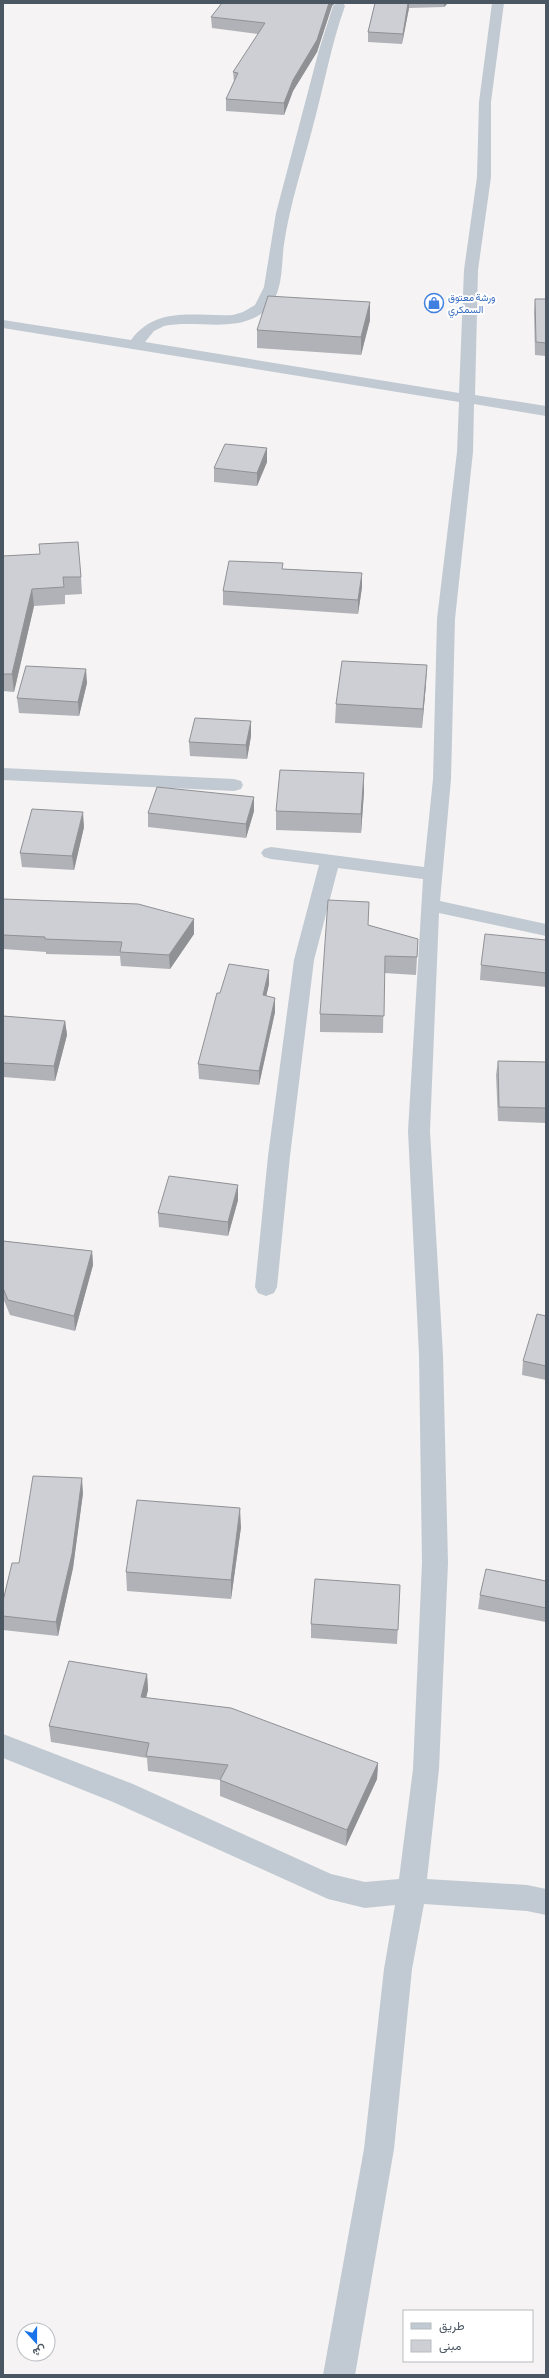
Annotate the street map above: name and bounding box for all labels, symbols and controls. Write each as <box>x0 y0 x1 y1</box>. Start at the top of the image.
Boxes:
shop icon: ورشة معتوق السمكري <box>423 292 445 314</box>
place label: ورشة معتوق السمكري <box>448 292 496 318</box>
legend <box>403 2310 533 2362</box>
text: طريق <box>439 2319 465 2334</box>
north arrow <box>16 2322 56 2362</box>
text: مبنى <box>439 2339 461 2354</box>
text: ش <box>31 2342 48 2359</box>

